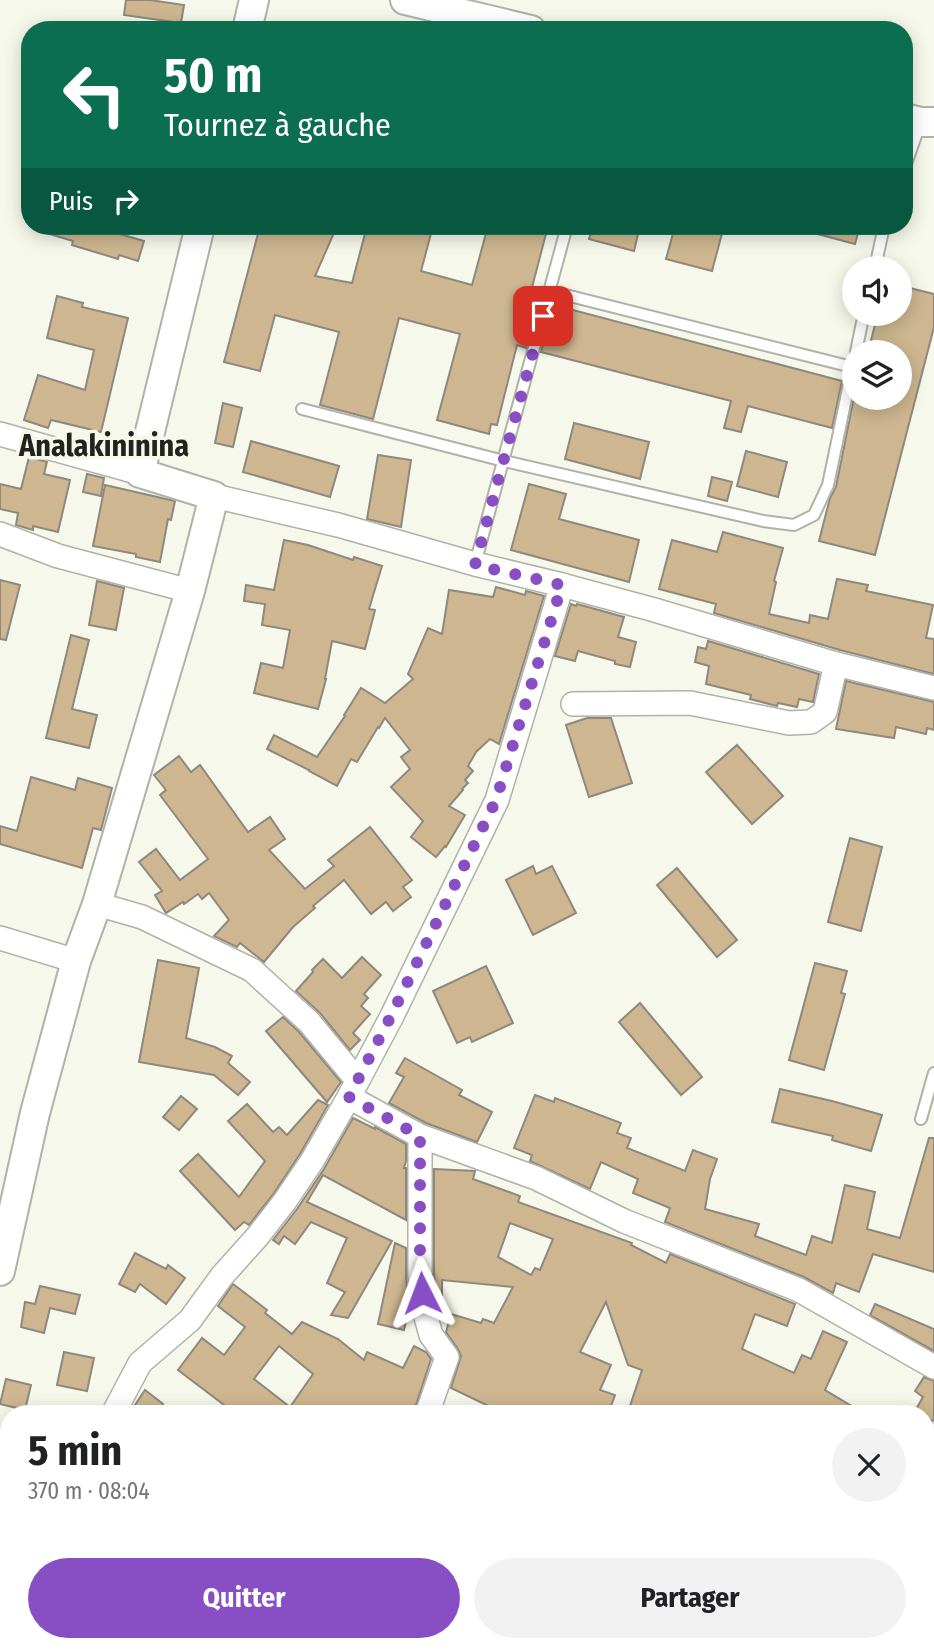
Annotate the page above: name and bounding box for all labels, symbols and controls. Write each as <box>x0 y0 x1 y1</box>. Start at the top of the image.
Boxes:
text: 50 m <box>164 46 262 105</box>
icon: left <box>49 49 140 140</box>
text: Tournez à gauche <box>164 106 391 144</box>
icon: right <box>107 182 145 220</box>
text: Puis <box>49 186 93 217</box>
map controls <box>842 256 912 410</box>
button: sound <box>842 256 912 326</box>
pin <box>513 286 573 346</box>
icon: arrive <box>524 297 562 335</box>
button: layers <box>842 340 912 410</box>
district label: Analakininina <box>18 428 189 464</box>
position arrow <box>385 1256 459 1330</box>
text: 5 min <box>28 1426 122 1476</box>
button: close <box>832 1428 906 1502</box>
text: 370 m · 08:04 <box>28 1477 150 1505</box>
button: Quitter <box>28 1558 460 1638</box>
button: Partager <box>474 1558 906 1638</box>

